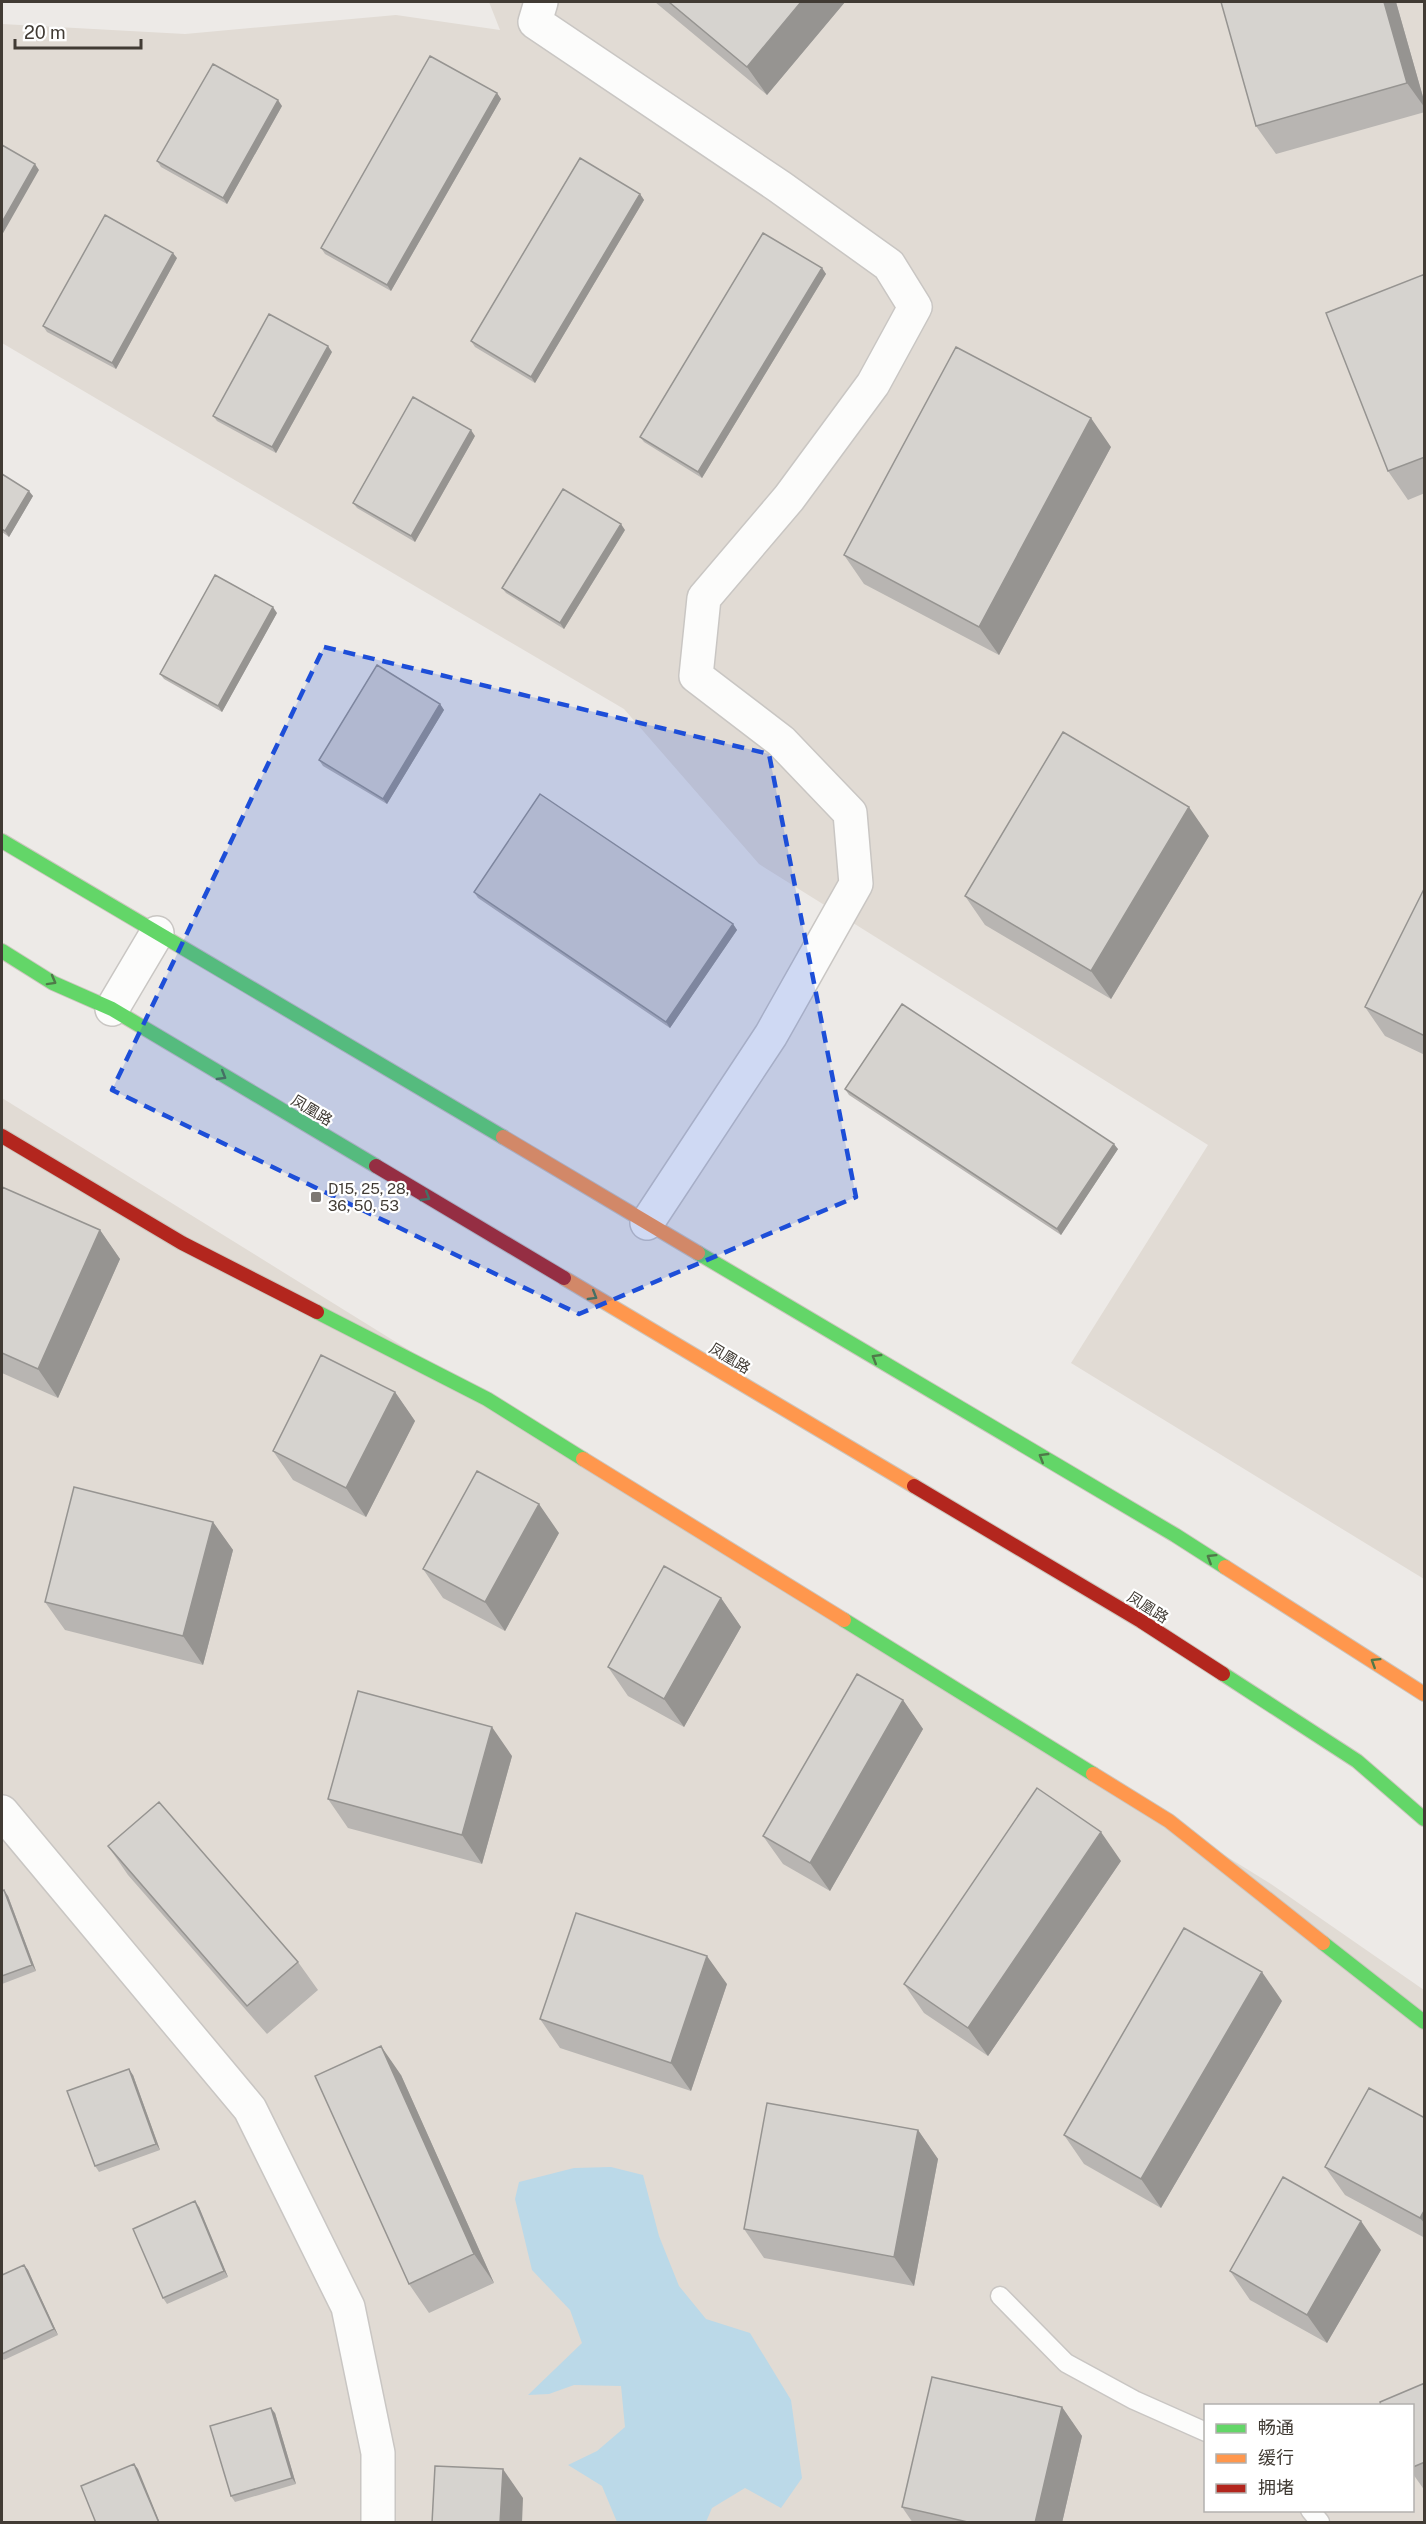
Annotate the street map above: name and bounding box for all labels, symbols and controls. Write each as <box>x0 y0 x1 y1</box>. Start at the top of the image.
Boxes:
scale bar <box>15 12 141 50</box>
text: 20 m <box>24 22 66 43</box>
one-way arrow <box>45 974 56 985</box>
one-way arrow <box>216 1068 226 1080</box>
street label: 凤凰路 <box>288 1091 336 1129</box>
place label: D15, 25, 28, 36, 50, 53 <box>328 1180 409 1214</box>
one-way arrow <box>420 1189 430 1201</box>
marker: D15, 25, 28, 36, 50, 53 <box>309 1190 323 1204</box>
one-way arrow <box>587 1289 597 1301</box>
street label: 凤凰路 <box>706 1339 754 1377</box>
one-way arrow <box>872 1354 882 1365</box>
one-way arrow <box>1039 1453 1050 1465</box>
one-way arrow <box>1206 1554 1217 1565</box>
street label: 凤凰路 <box>1124 1588 1172 1626</box>
one-way arrow <box>1371 1658 1381 1670</box>
legend <box>1204 2404 1414 2512</box>
text: 畅通 <box>1258 2417 1294 2438</box>
text: 缓行 <box>1258 2447 1294 2468</box>
text: 拥堵 <box>1258 2477 1294 2498</box>

